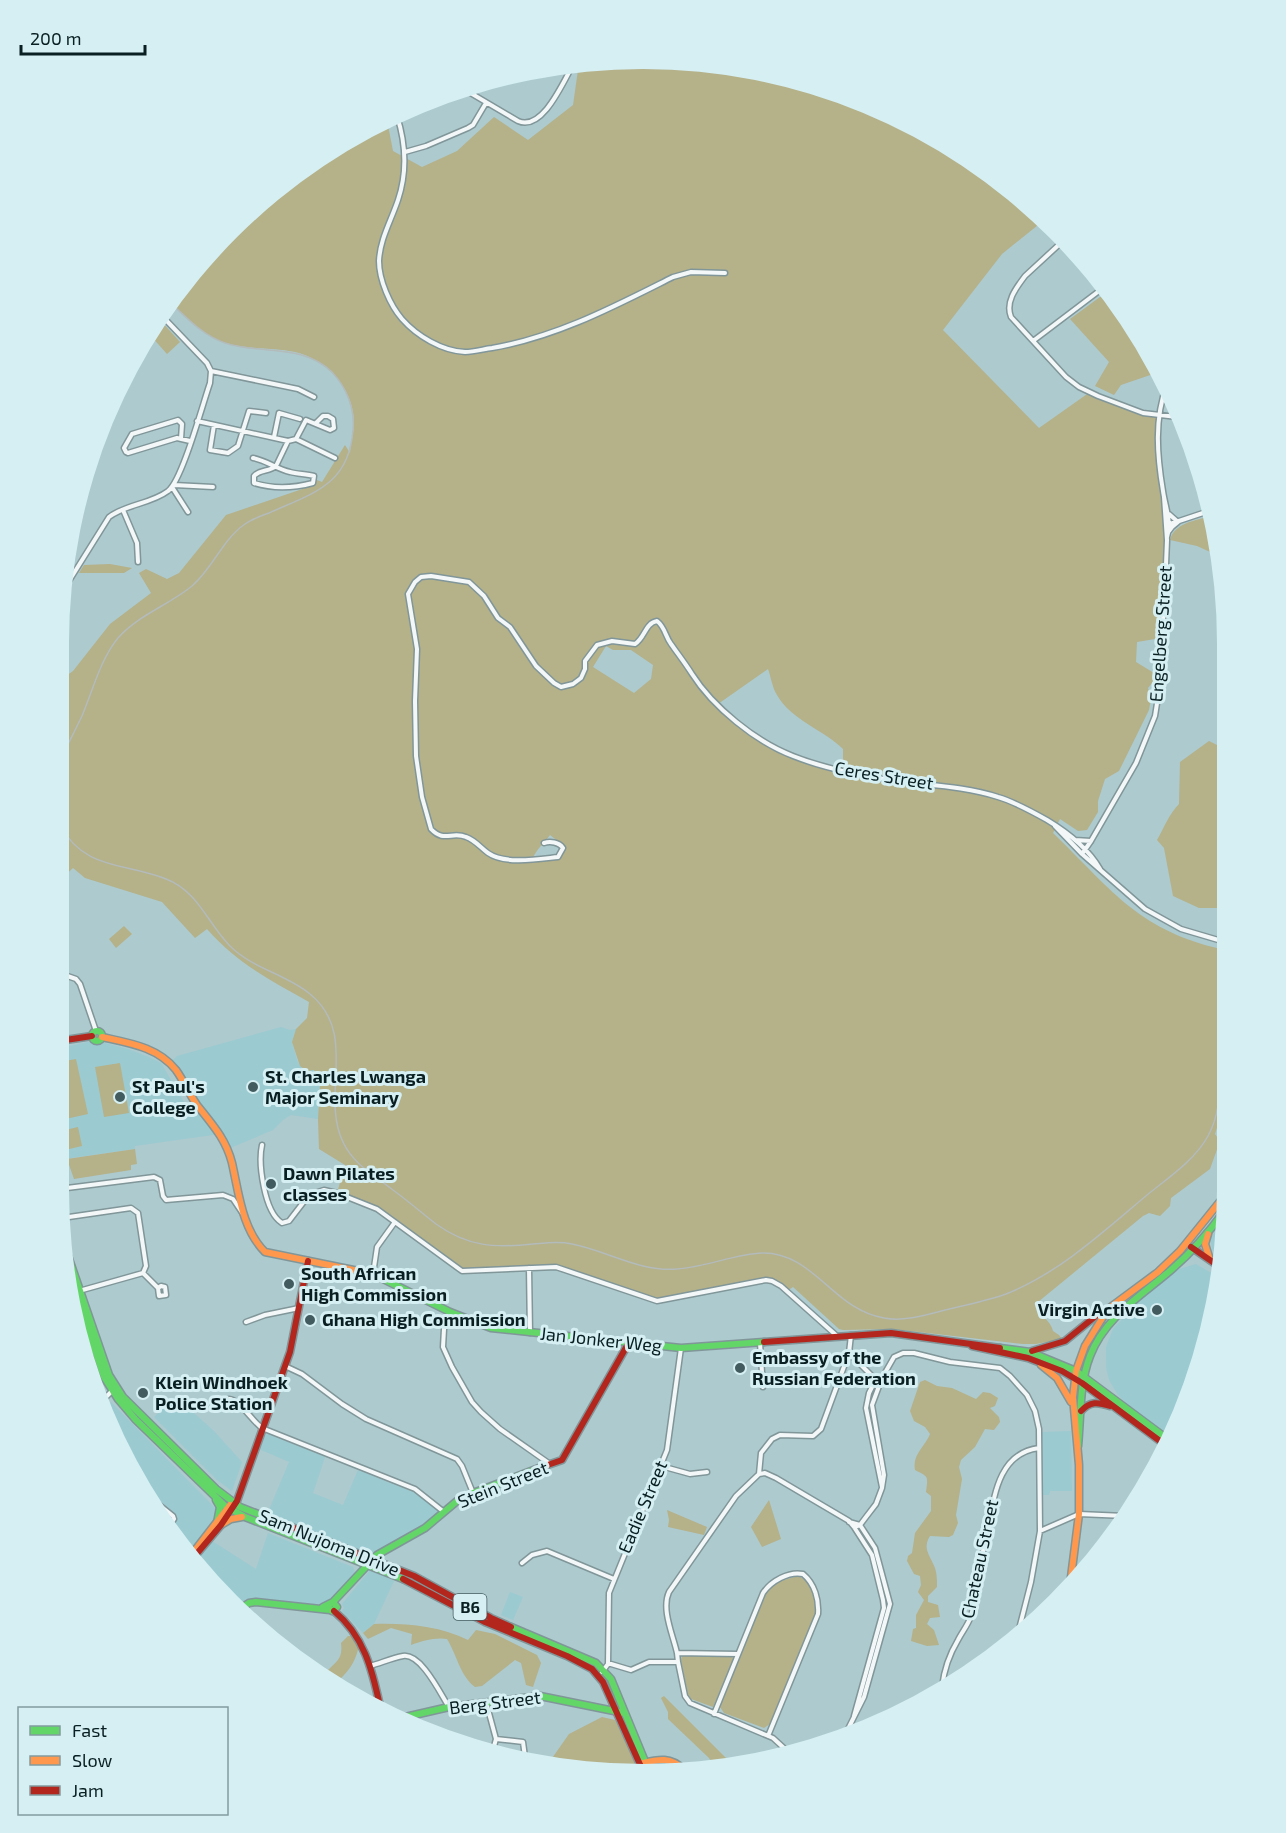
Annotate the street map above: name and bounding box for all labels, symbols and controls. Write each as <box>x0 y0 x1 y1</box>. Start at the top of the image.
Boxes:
scale bar <box>21 18 146 56</box>
text: 200 m <box>30 27 82 49</box>
street label: Engelberg Street <box>1144 565 1176 703</box>
street label: Ceres Street <box>833 756 935 794</box>
place label: St. Charles Lwanga Major Seminary <box>265 1065 426 1108</box>
place label: St Paul's College <box>132 1075 205 1118</box>
marker: St. Charles Lwanga Major Seminary <box>246 1080 260 1094</box>
marker: St Paul's College <box>113 1090 127 1104</box>
place label: Dawn Pilates classes <box>283 1162 395 1205</box>
marker: Dawn Pilates classes <box>264 1177 278 1191</box>
place label: South African High Commission <box>301 1262 447 1305</box>
marker: South African High Commission <box>282 1277 296 1291</box>
place label: Virgin Active <box>1038 1298 1145 1320</box>
marker: Virgin Active <box>1150 1303 1164 1317</box>
place label: Ghana High Commission <box>322 1308 526 1330</box>
marker: Ghana High Commission <box>303 1313 317 1327</box>
street label: Jan Jonker Weg <box>539 1322 663 1356</box>
place label: Embassy of the Russian Federation <box>752 1346 916 1389</box>
marker: Embassy of the Russian Federation <box>733 1361 747 1375</box>
place label: Klein Windhoek Police Station <box>155 1371 288 1414</box>
marker: Klein Windhoek Police Station <box>136 1386 150 1400</box>
street label: Stein Street <box>454 1456 551 1512</box>
street label: Eadie Street <box>613 1457 671 1556</box>
street label: Chateau Street <box>956 1497 1002 1620</box>
street label: Sam Nujoma Drive <box>256 1504 403 1580</box>
road number: B6 <box>454 1594 486 1620</box>
street label: Berg Street <box>448 1685 542 1719</box>
legend <box>18 1707 228 1815</box>
text: Fast <box>72 1719 107 1741</box>
text: Slow <box>72 1749 113 1771</box>
text: Jam <box>72 1779 104 1801</box>

